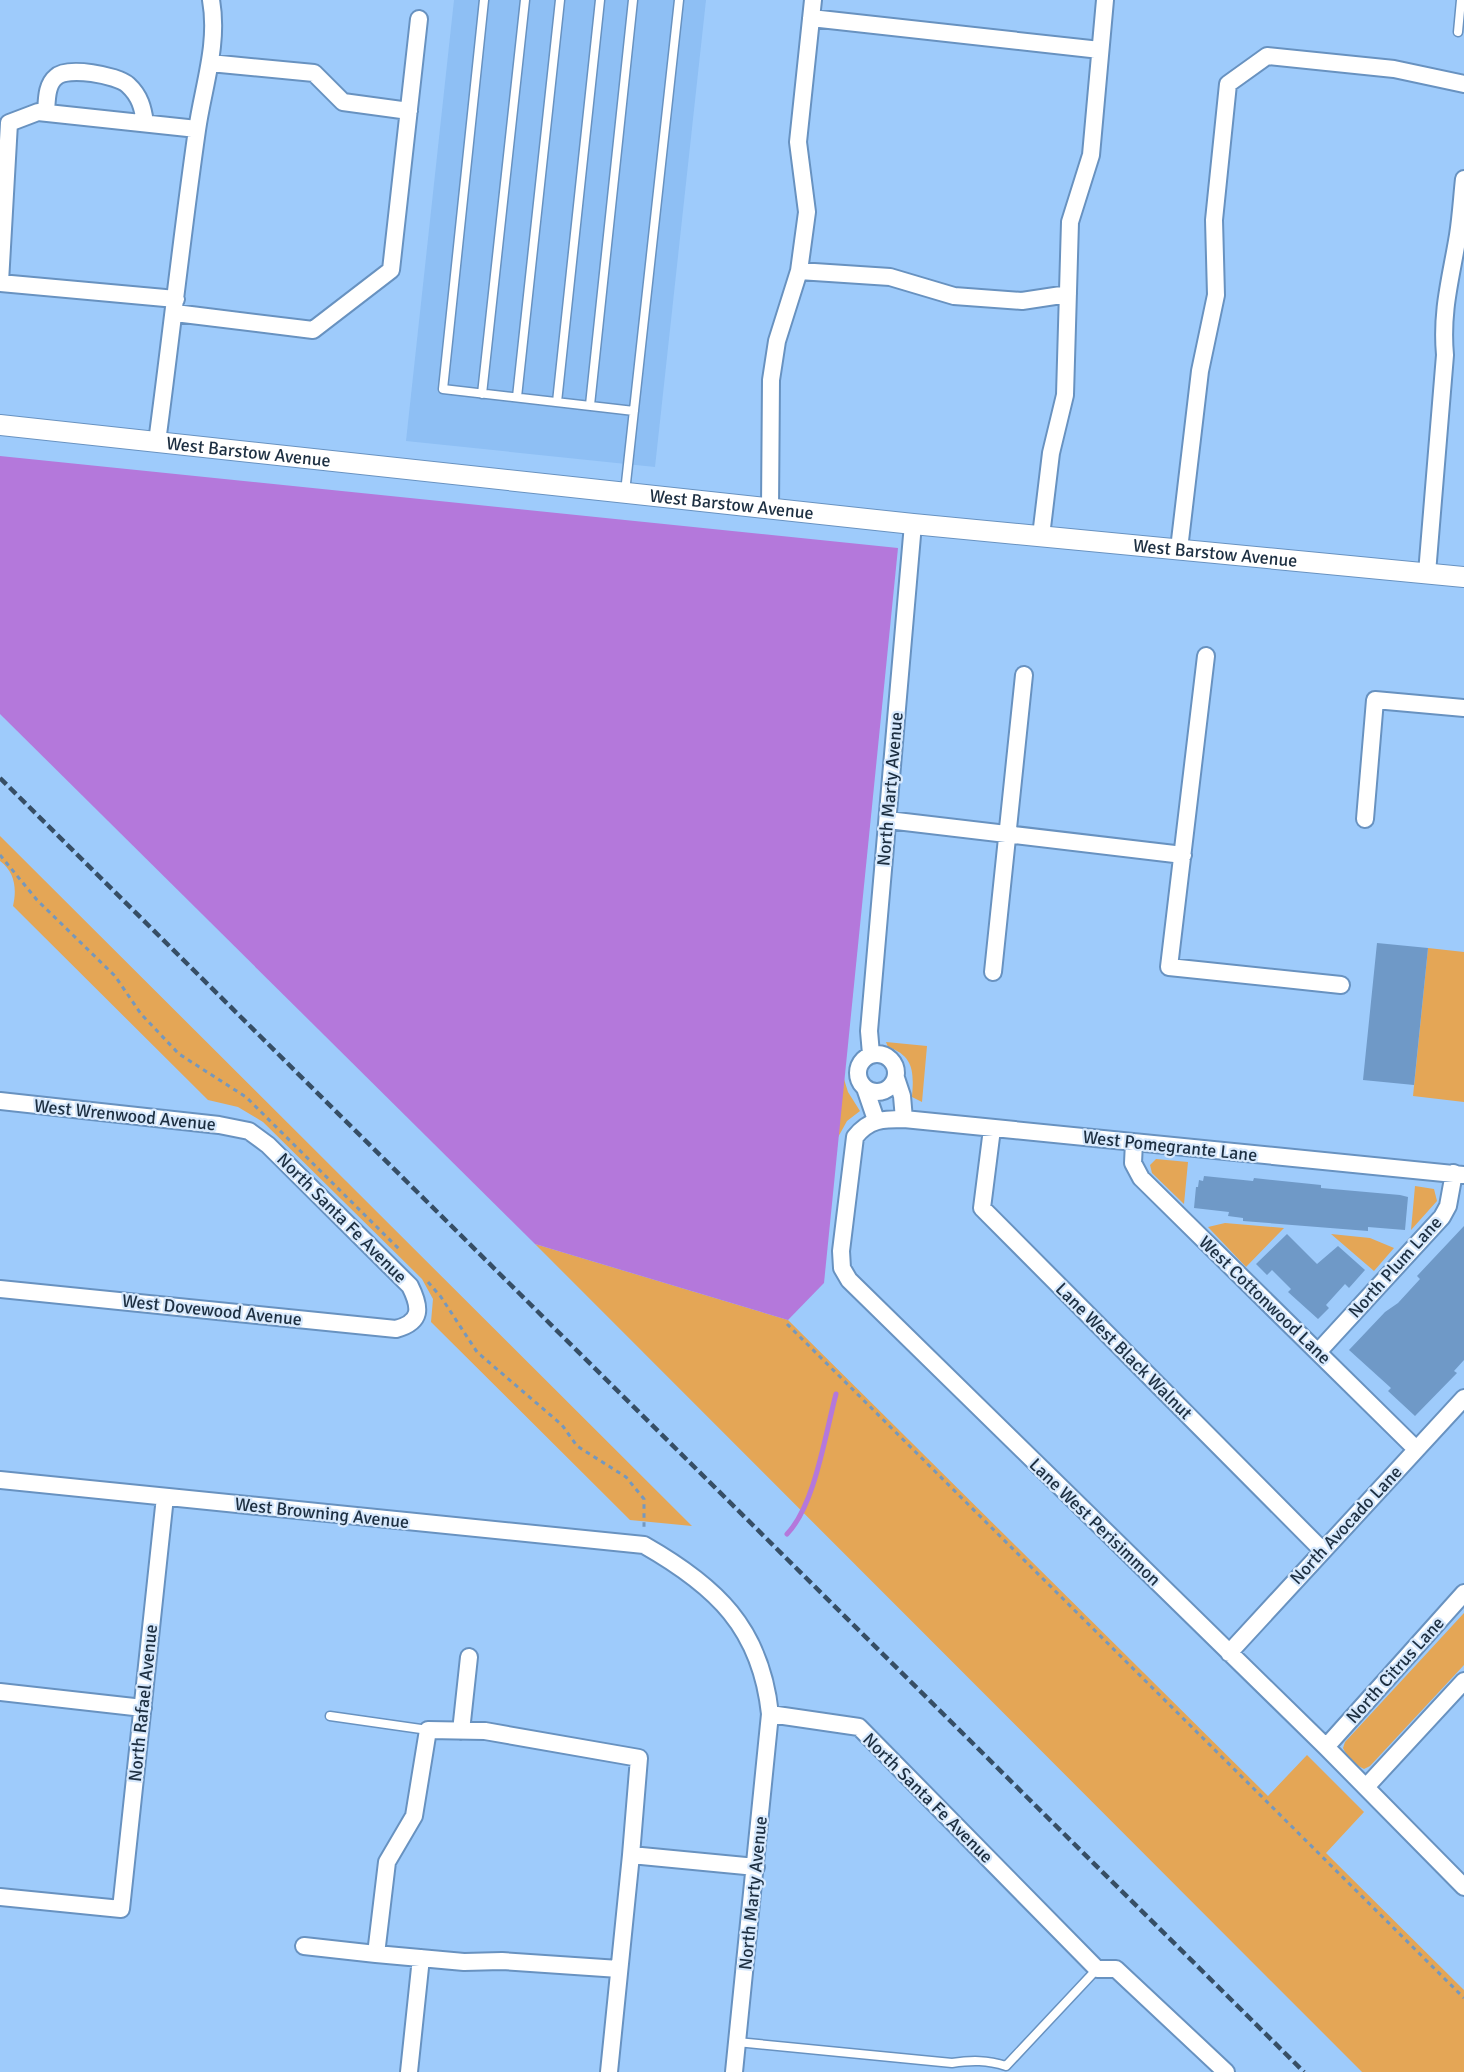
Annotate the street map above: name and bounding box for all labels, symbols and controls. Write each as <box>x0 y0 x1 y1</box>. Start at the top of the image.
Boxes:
street label: West Barstow Avenue <box>165 432 332 472</box>
street label: West Barstow Avenue <box>649 485 815 524</box>
street label: West Barstow Avenue <box>1132 534 1298 572</box>
street label: North Marty Avenue <box>872 711 908 867</box>
street label: West Wrenwood Avenue <box>33 1095 217 1135</box>
street label: West Pomegrante Lane <box>1082 1126 1258 1166</box>
street label: North Santa Fe Avenue <box>272 1148 412 1288</box>
street label: North Plum Lane <box>1344 1212 1446 1322</box>
street label: West Cottonwood Lane <box>1194 1231 1336 1369</box>
street label: Lane West Black Walnut <box>1051 1278 1197 1424</box>
street label: West Dovewood Avenue <box>121 1290 303 1330</box>
street label: Lane West Perisimmon <box>1025 1454 1165 1590</box>
street label: North Avocado Lane <box>1285 1461 1407 1589</box>
street label: West Browning Avenue <box>234 1493 410 1533</box>
street label: North Citrus Lane <box>1341 1612 1449 1728</box>
street label: North Rafael Avenue <box>124 1623 162 1783</box>
street label: North Santa Fe Avenue <box>858 1728 998 1868</box>
street label: North Marty Avenue <box>734 1815 772 1971</box>

